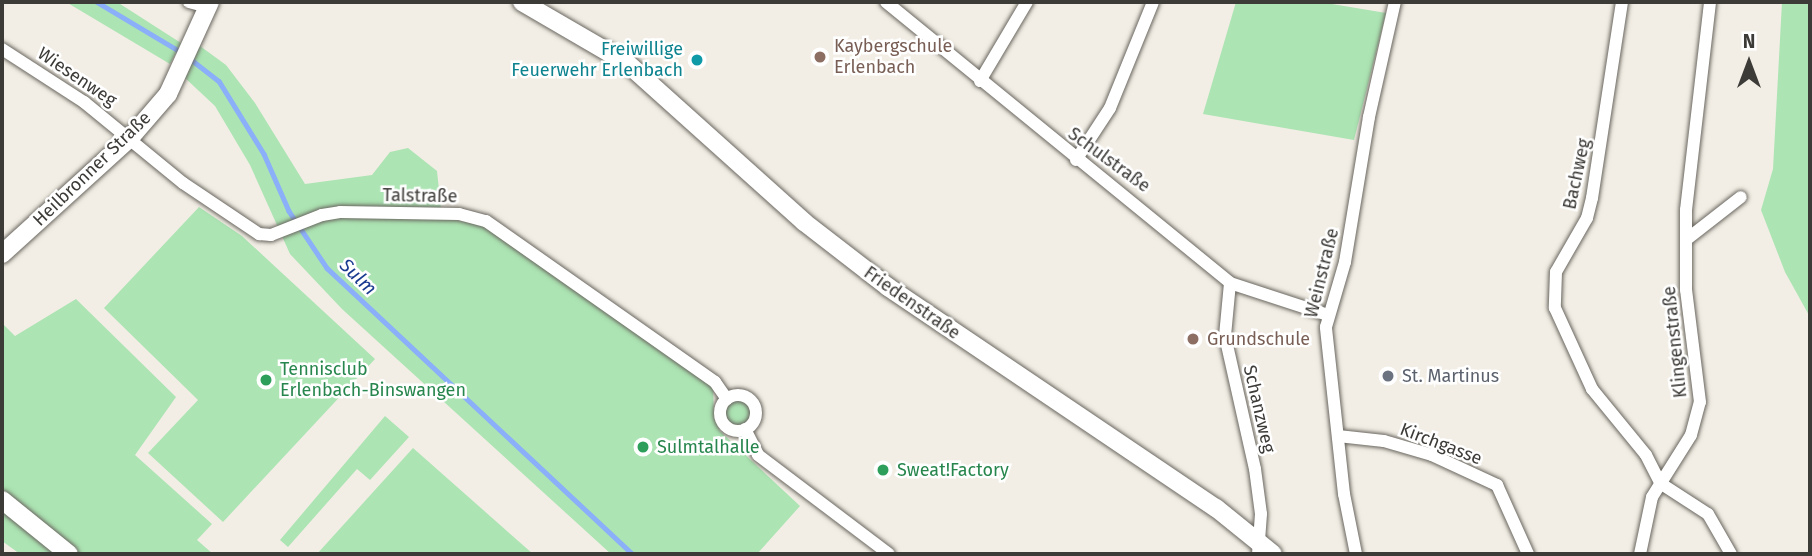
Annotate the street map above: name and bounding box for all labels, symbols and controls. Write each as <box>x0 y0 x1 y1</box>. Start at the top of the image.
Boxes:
north arrow <box>1714 28 1784 98</box>
text: N <box>1743 30 1755 53</box>
place label: Kaybergschule Erlenbach <box>834 36 952 78</box>
place label: Freiwillige Feuerwehr Erlenbach <box>511 39 683 82</box>
street label: Wiesenweg <box>33 43 121 111</box>
marker: Kaybergschule Erlenbach <box>812 49 828 65</box>
marker: Freiwillige Feuerwehr Erlenbach <box>689 52 705 68</box>
street label: Heilbronner Straße <box>29 107 155 231</box>
street label: Schulstraße <box>1064 123 1154 197</box>
street label: Bachweg <box>1559 137 1595 211</box>
street label: Talstraße <box>382 185 458 207</box>
street label: Weinstraße <box>1300 226 1344 320</box>
water label: Sulm <box>335 254 381 300</box>
street label: Friedenstraße <box>860 262 964 344</box>
street label: Klingenstraße <box>1658 285 1692 399</box>
place label: Grundschule <box>1207 328 1310 350</box>
marker: Grundschule <box>1185 331 1201 347</box>
place label: Tennisclub Erlenbach-Binswangen <box>280 359 466 402</box>
street label: Schanzweg <box>1238 363 1280 455</box>
place label: St. Martinus <box>1402 365 1499 387</box>
marker: St. Martinus <box>1380 368 1396 384</box>
marker: Tennisclub Erlenbach-Binswangen <box>258 372 274 388</box>
street label: Kirchgasse <box>1397 418 1485 470</box>
place label: Sulmtalhalle <box>657 436 760 458</box>
marker: Sulmtalhalle <box>635 439 651 455</box>
place label: Sweat!Factory <box>897 459 1009 481</box>
marker: Sweat!Factory <box>875 462 891 478</box>

